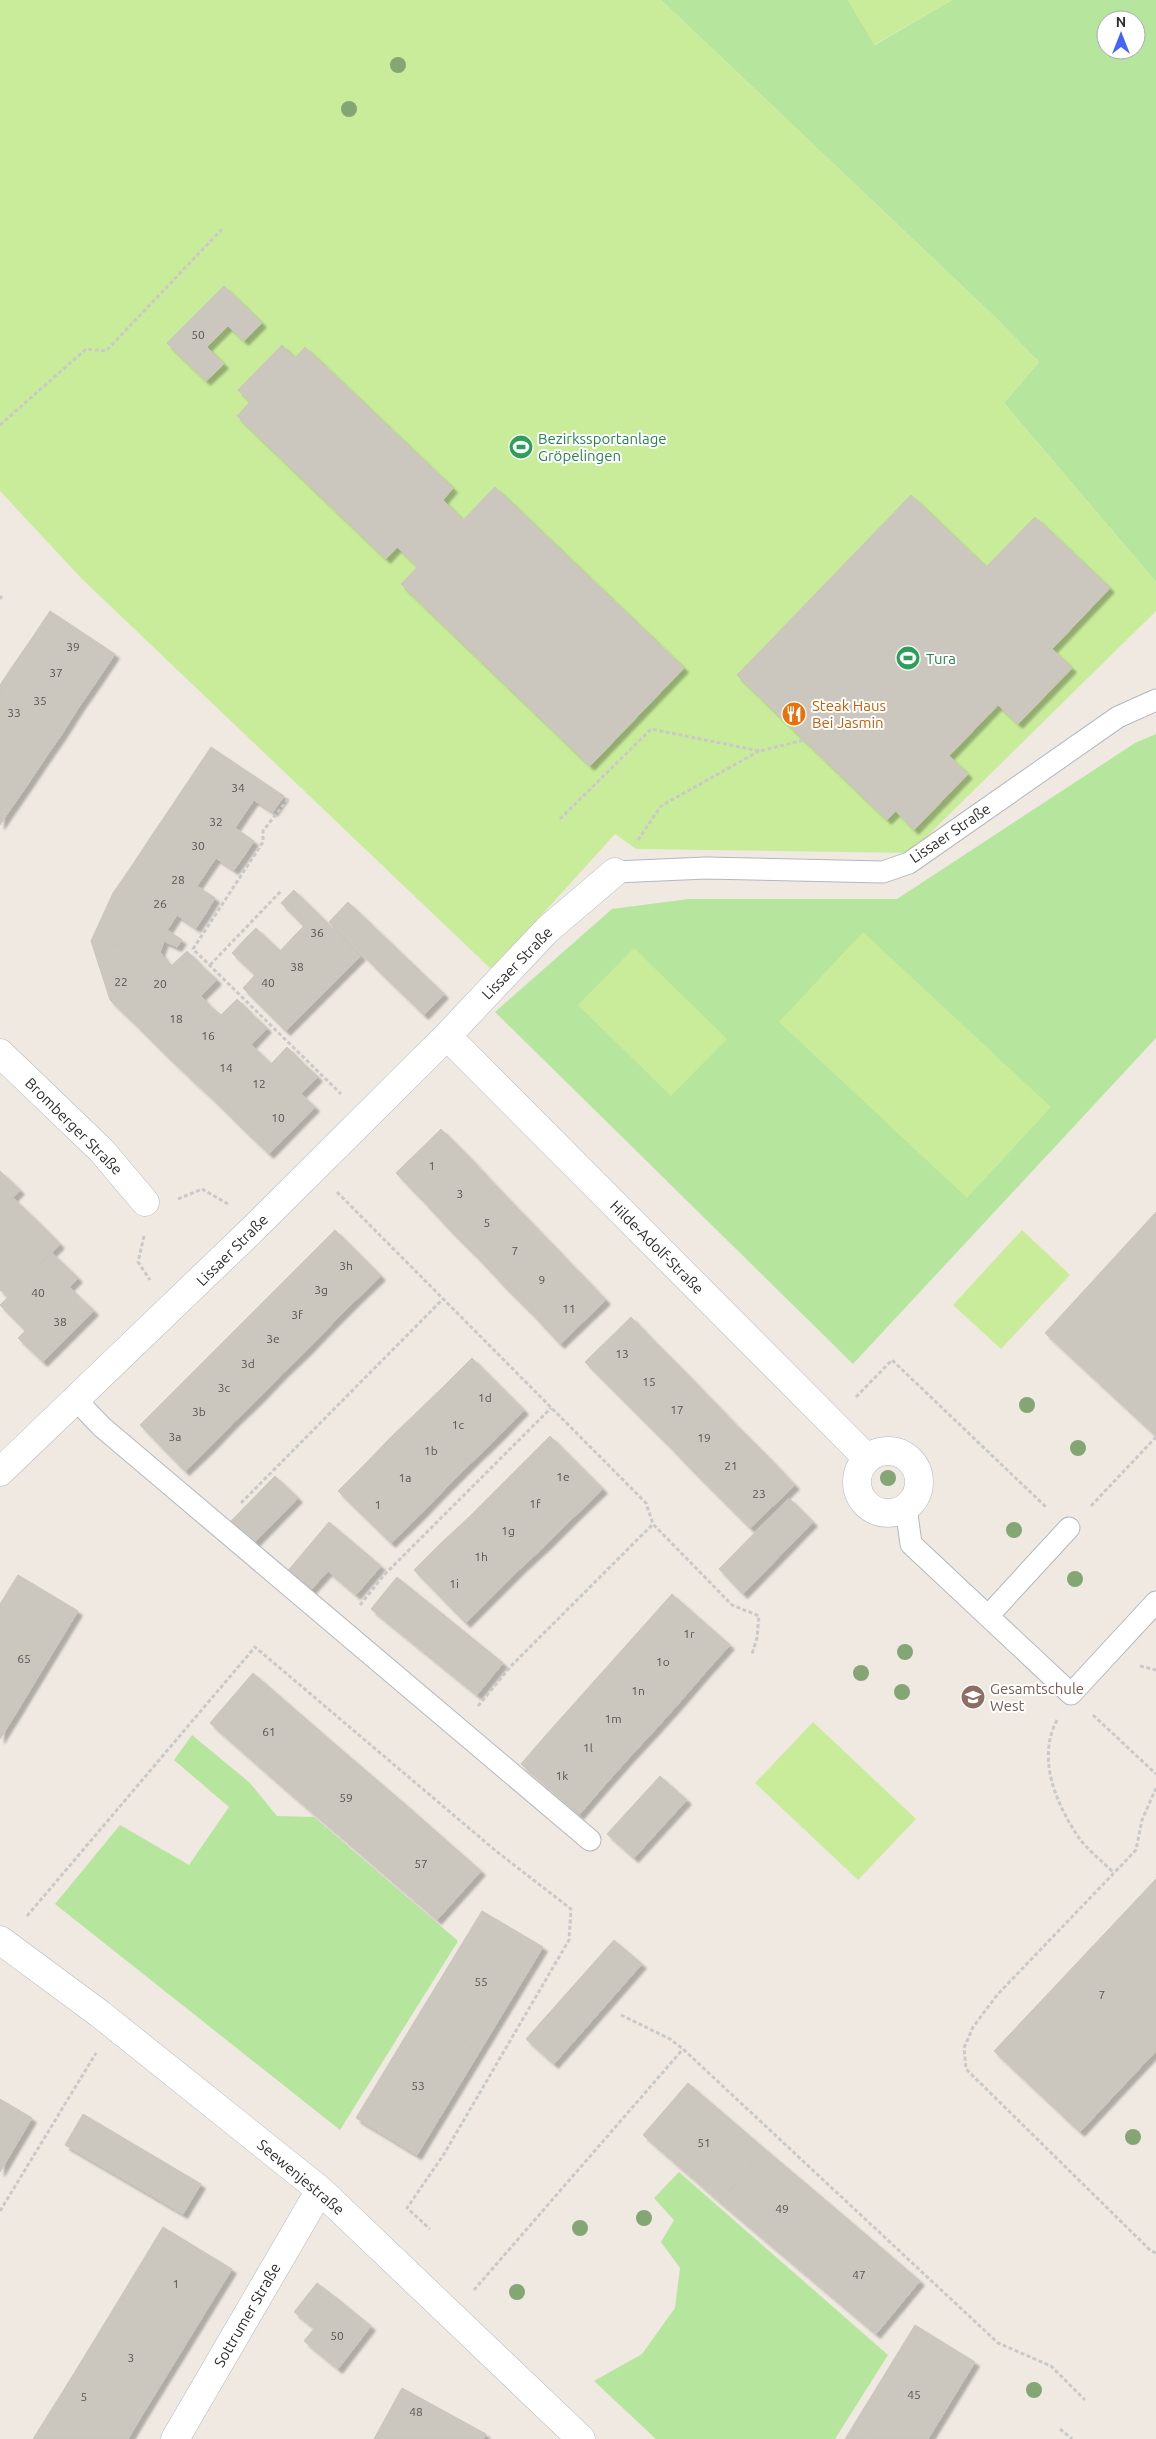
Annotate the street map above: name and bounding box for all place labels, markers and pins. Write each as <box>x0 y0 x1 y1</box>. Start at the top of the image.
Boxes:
place label: Bezirkssportanlage Gröpelingen <box>538 430 667 464</box>
sports icon: Bezirkssportanlage Gröpelingen <box>508 434 534 460</box>
sports icon: Tura <box>895 645 921 671</box>
place label: Tura <box>926 650 956 667</box>
place label: Steak Haus Bei Jasmin <box>812 697 886 731</box>
restaurant icon: Steak Haus Bei Jasmin <box>781 701 807 727</box>
place label: Gesamtschule West <box>990 1680 1084 1714</box>
school or university icon: Gesamtschule West <box>960 1684 986 1710</box>

